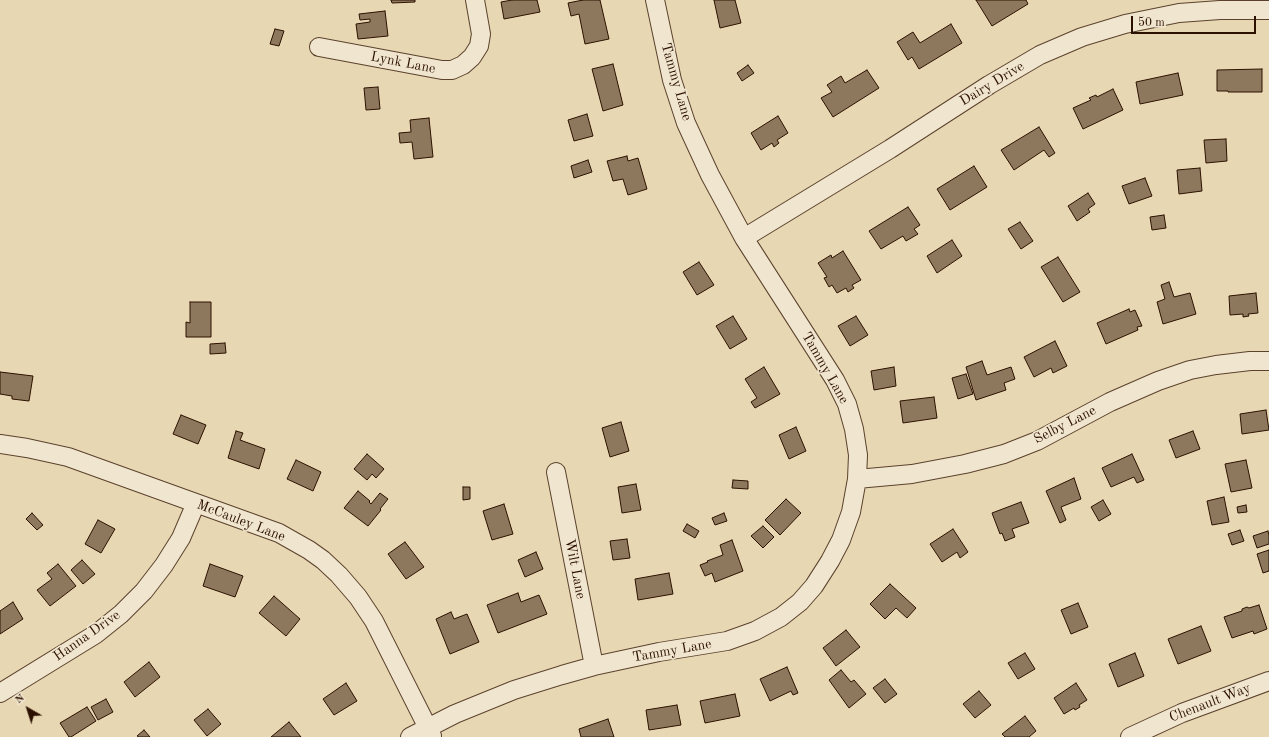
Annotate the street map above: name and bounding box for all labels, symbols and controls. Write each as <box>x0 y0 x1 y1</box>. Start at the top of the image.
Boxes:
scale bar <box>1133 8 1258 34</box>
text: 50 m <box>1138 17 1165 29</box>
street label: Tammy Lane <box>657 41 695 123</box>
street label: Lynk Lane <box>369 48 437 78</box>
street label: Dairy Drive <box>957 58 1027 110</box>
street label: Tammy Lane <box>798 329 852 407</box>
street label: Selby Lane <box>1031 402 1099 448</box>
street label: McCauley Lane <box>194 496 288 546</box>
street label: Wilt Lane <box>561 537 589 601</box>
street label: Hanna Drive <box>50 607 124 665</box>
street label: Tammy Lane <box>631 636 713 666</box>
street label: Chenault Way <box>1167 680 1253 726</box>
north arrow <box>8 689 48 729</box>
text: N <box>13 692 27 706</box>

